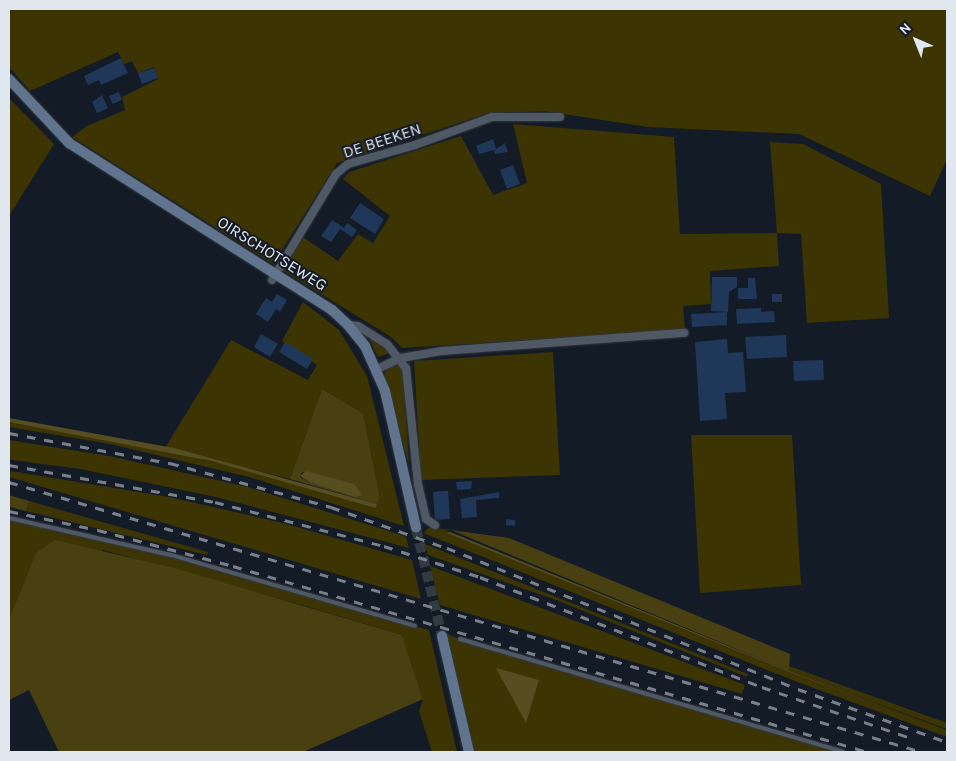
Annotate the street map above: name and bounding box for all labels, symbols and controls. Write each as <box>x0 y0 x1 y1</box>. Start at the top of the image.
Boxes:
north arrow <box>891 15 941 65</box>
text: N <box>896 19 915 38</box>
street label: DE BEEKEN <box>341 119 423 163</box>
street label: OIRSCHOTSEWEG <box>214 213 330 295</box>

